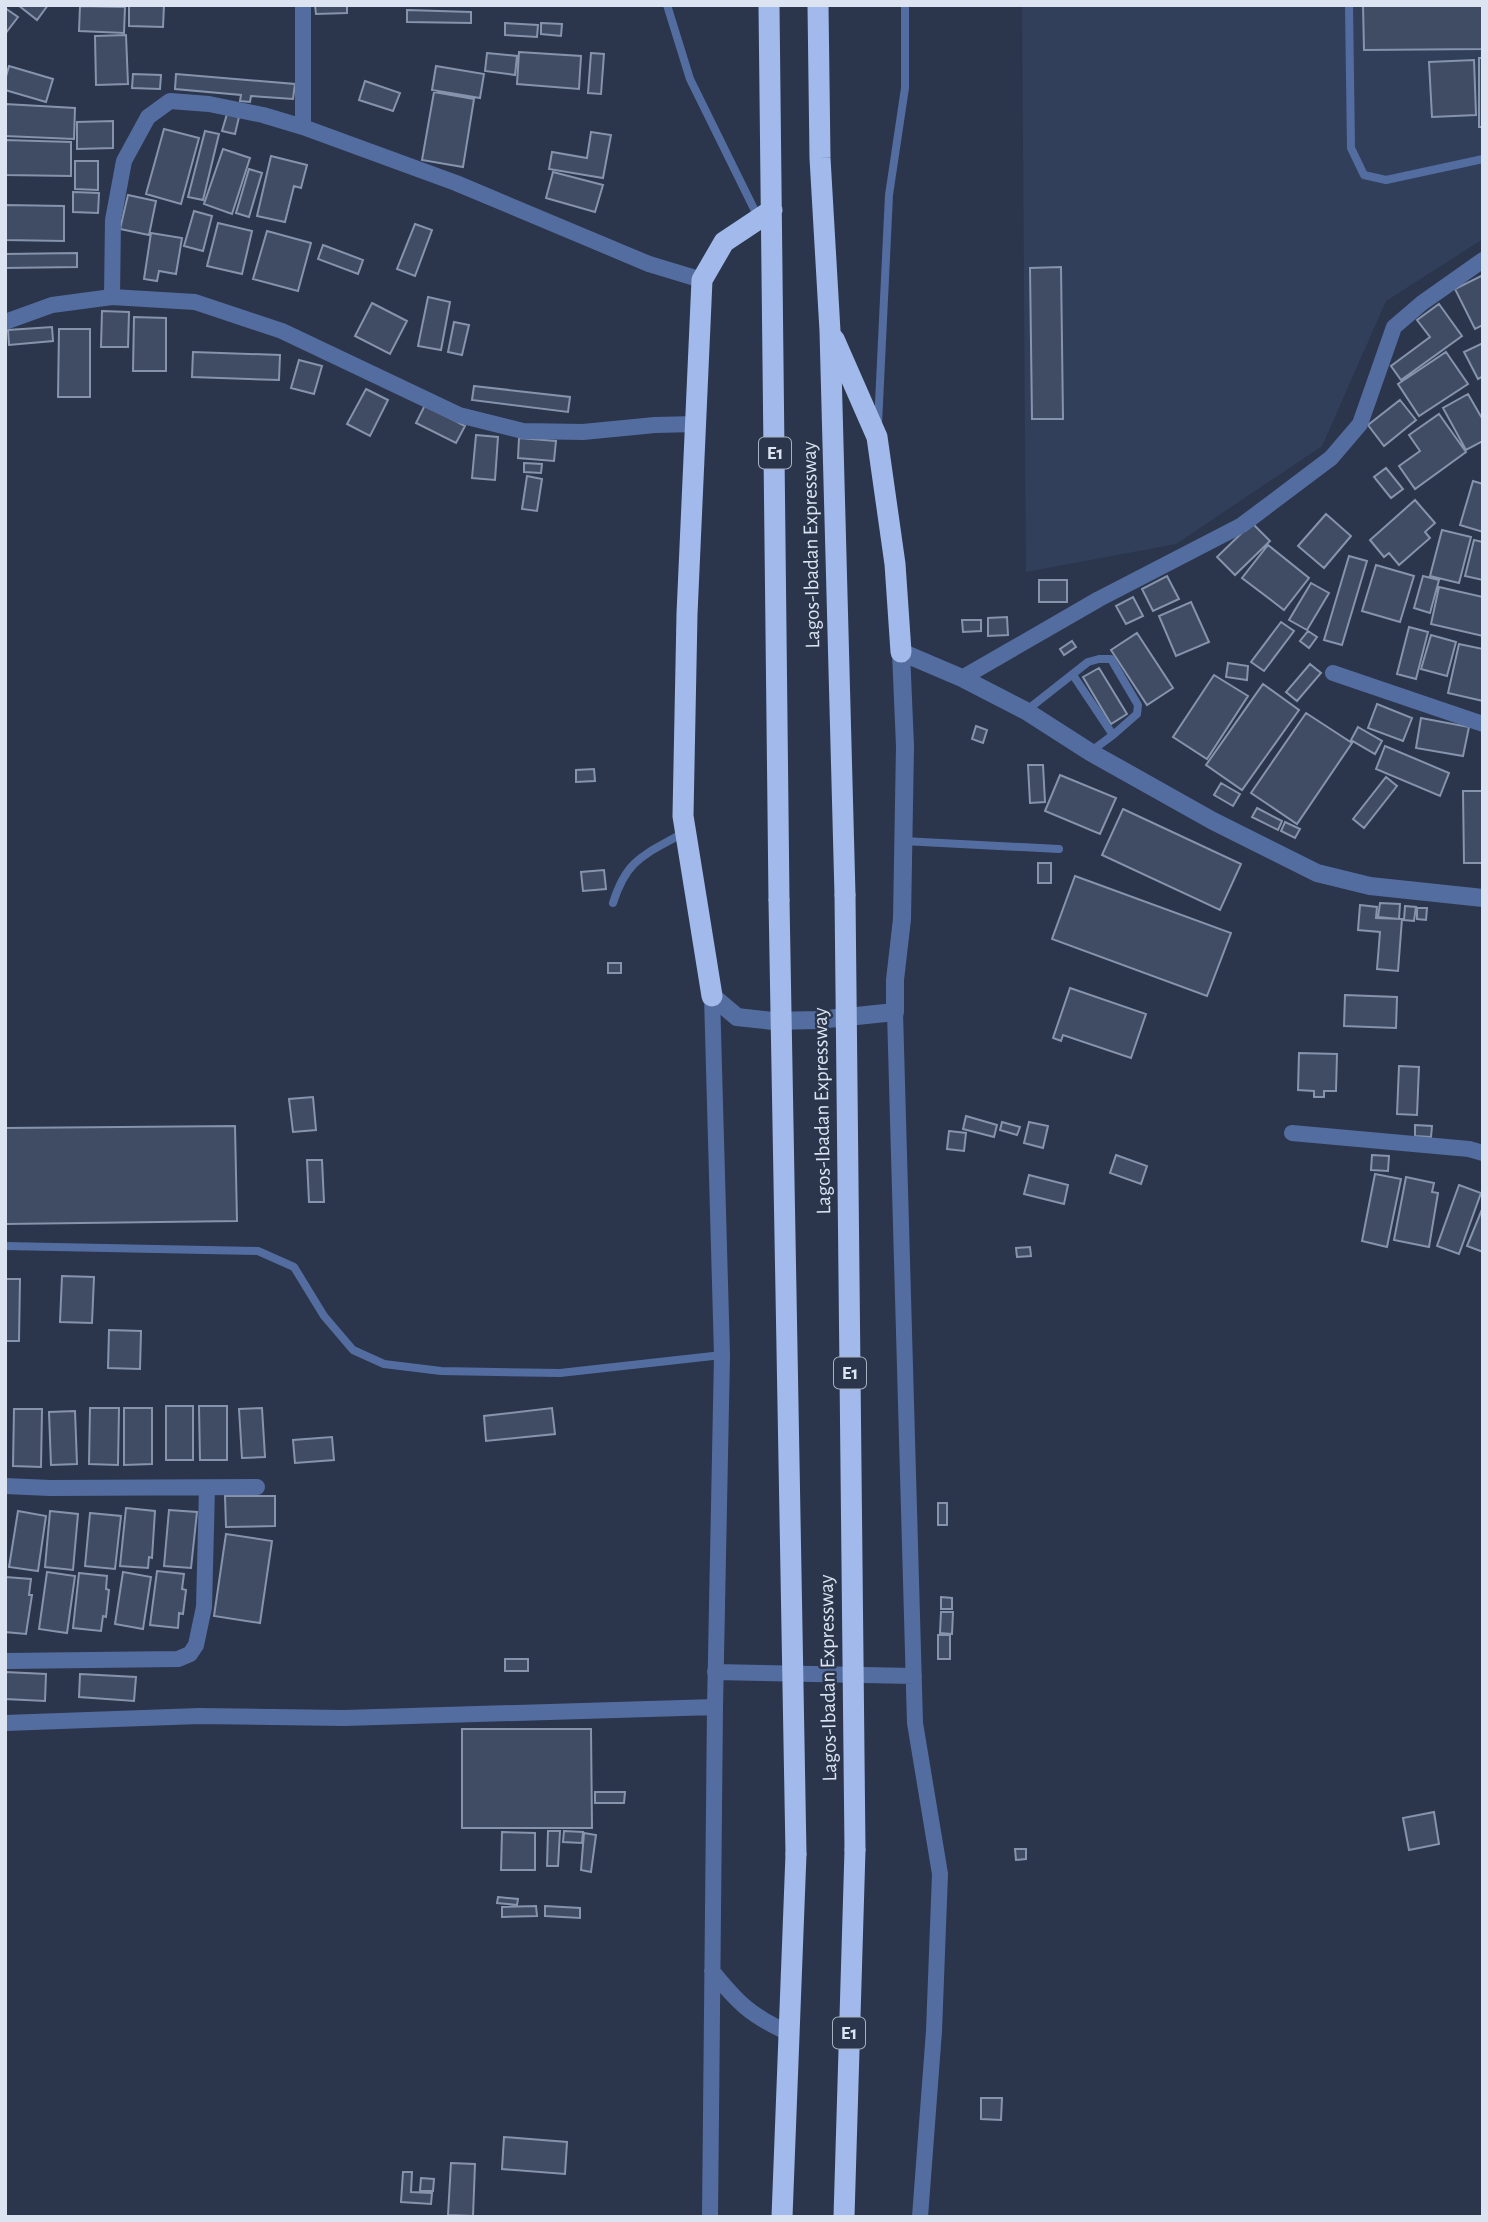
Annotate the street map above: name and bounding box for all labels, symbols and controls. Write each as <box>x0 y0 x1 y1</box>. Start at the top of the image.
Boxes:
road number: E1 <box>759 437 791 468</box>
street label: Lagos-Ibadan Expressway <box>799 441 823 649</box>
street label: Lagos-Ibadan Expressway <box>810 1007 834 1215</box>
road number: E1 <box>834 1358 866 1388</box>
street label: Lagos-Ibadan Expressway <box>816 1574 840 1782</box>
road number: E1 <box>833 2018 865 2048</box>

